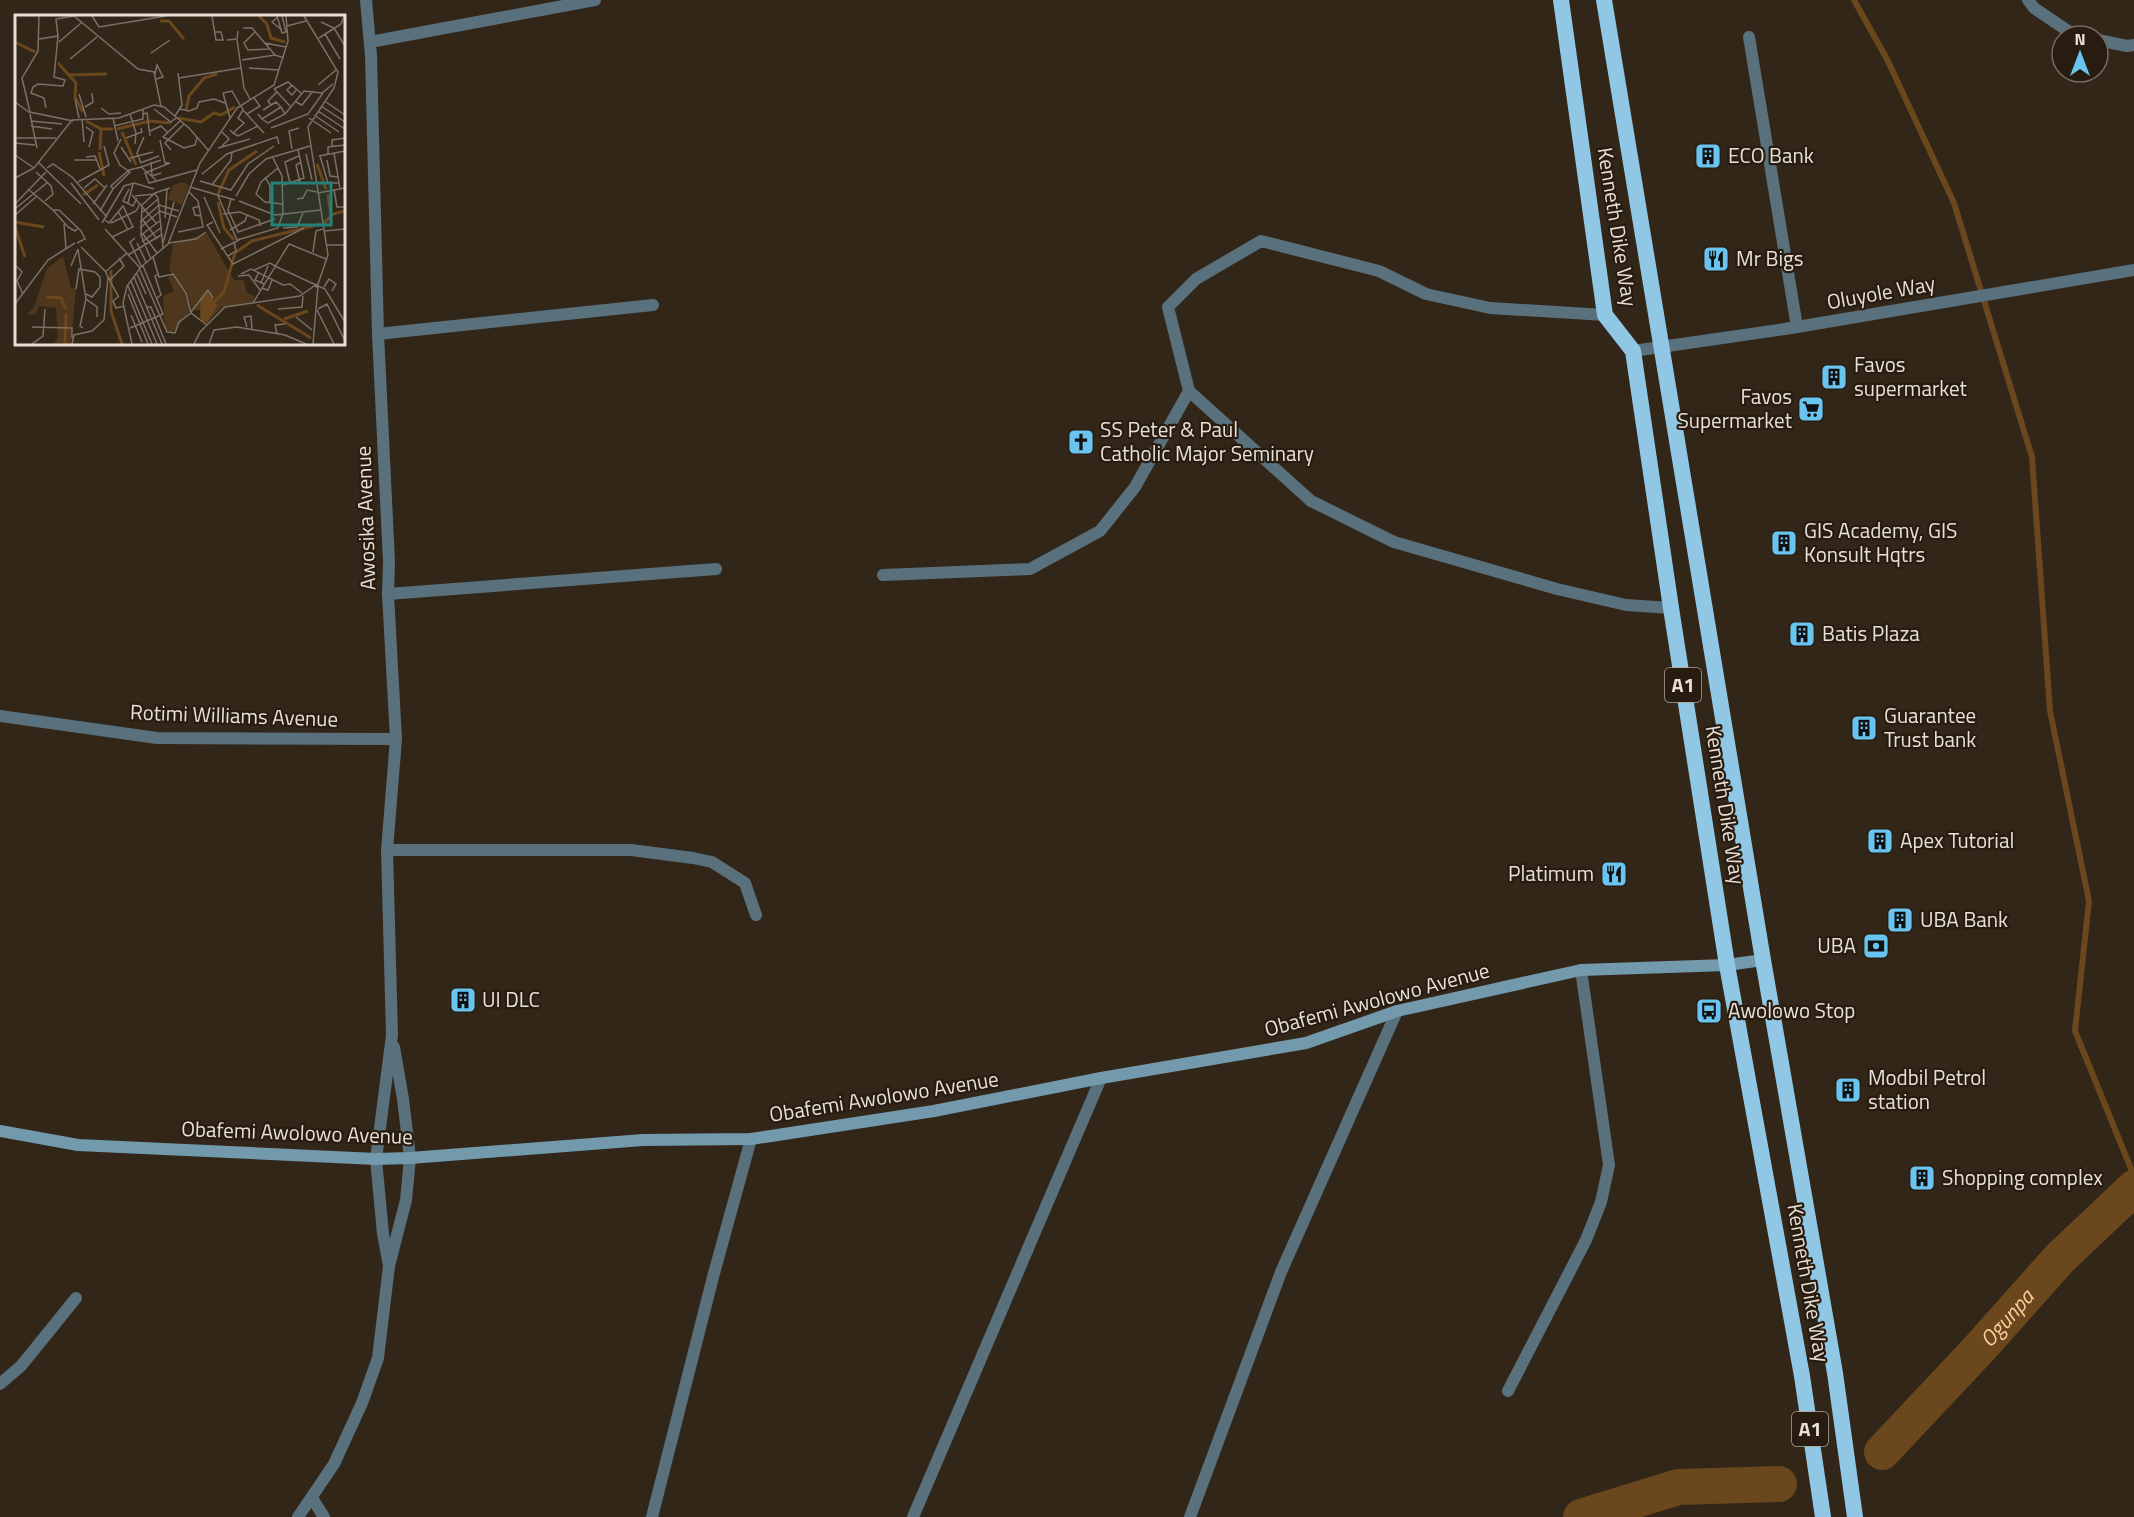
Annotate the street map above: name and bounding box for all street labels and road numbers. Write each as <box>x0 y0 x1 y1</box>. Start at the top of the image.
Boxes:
street label: Kenneth Dike Way <box>1590 145 1646 309</box>
street label: Oluyole Way <box>1824 267 1938 317</box>
street label: Awosika Avenue <box>346 445 384 591</box>
road number: A1 <box>1665 668 1701 702</box>
street label: Rotimi Williams Avenue <box>129 695 339 735</box>
street label: Kenneth Dike Way <box>1698 723 1754 887</box>
street label: Obafemi Awolowo Avenue <box>1261 954 1493 1044</box>
street label: Obafemi Awolowo Avenue <box>767 1062 1001 1130</box>
street label: Obafemi Awolowo Avenue <box>181 1112 413 1152</box>
street label: Kenneth Dike Way <box>1779 1201 1839 1365</box>
road number: A1 <box>1792 1412 1828 1446</box>

